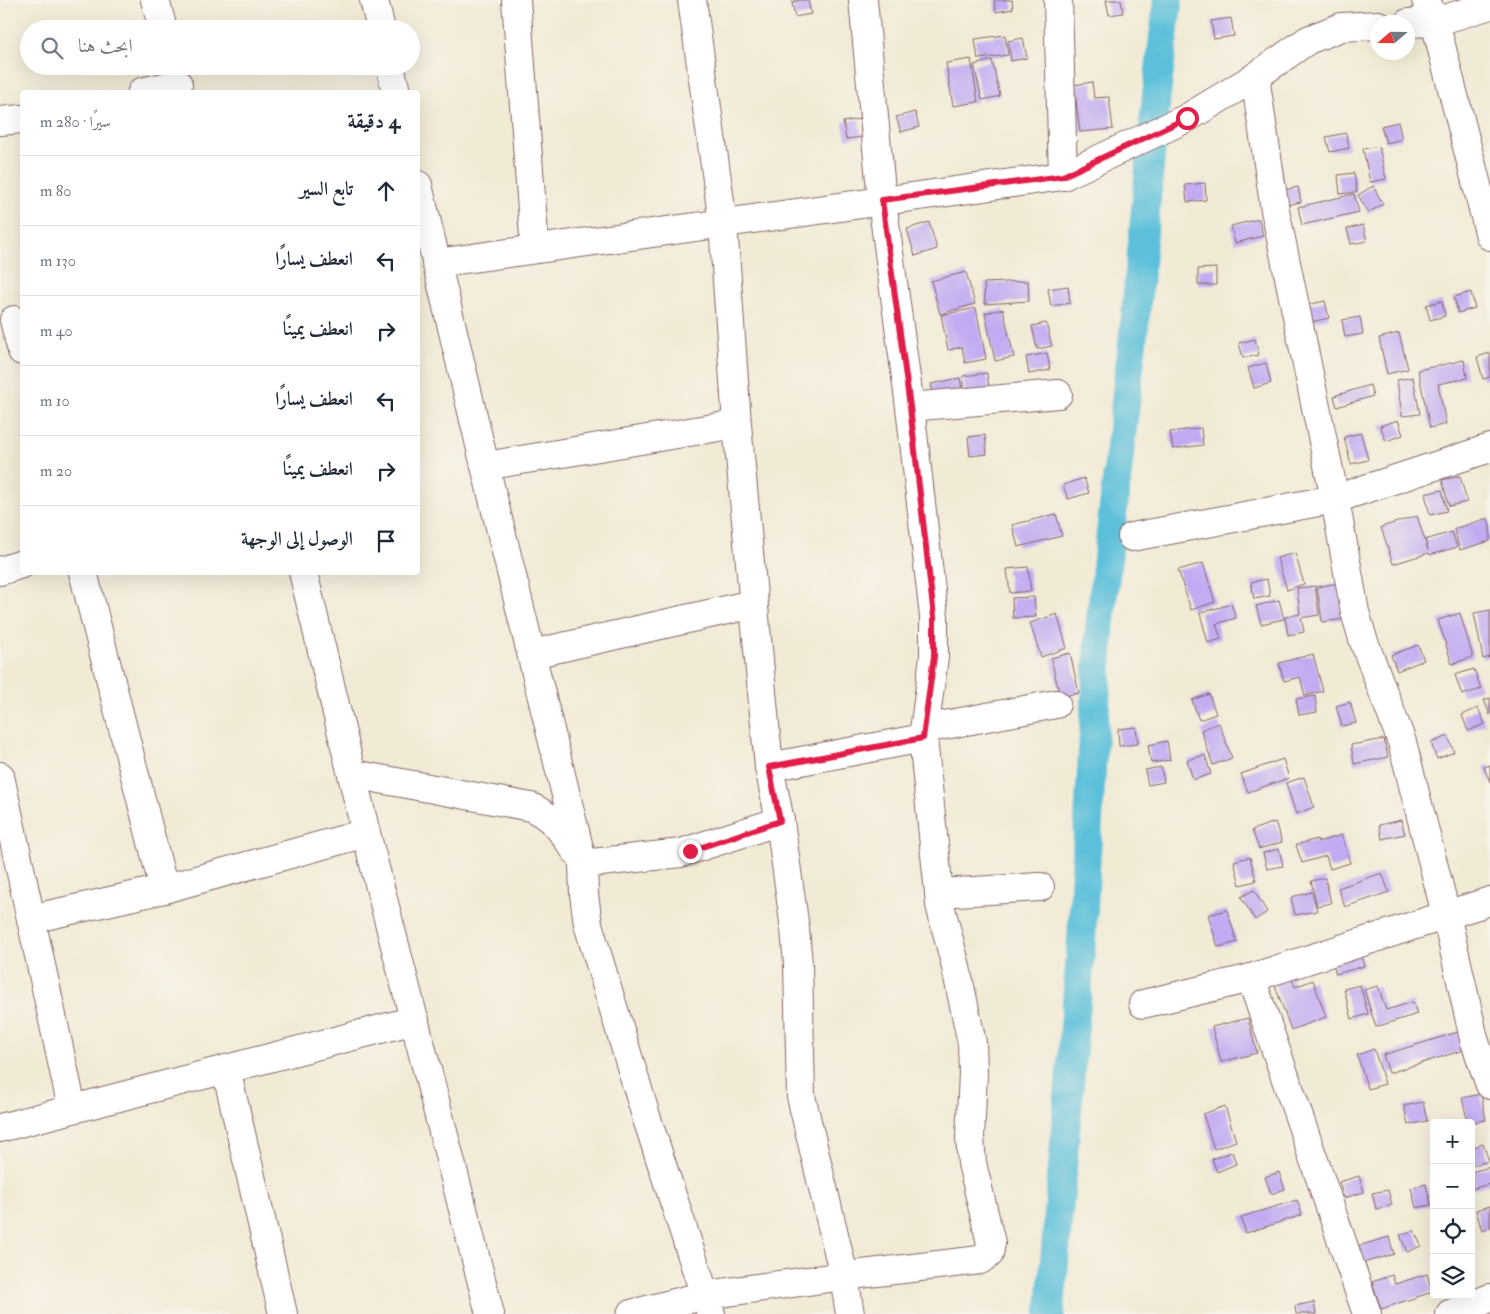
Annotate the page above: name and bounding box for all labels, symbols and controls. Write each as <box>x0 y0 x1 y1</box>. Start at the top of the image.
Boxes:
north arrow <box>1370 15 1415 60</box>
search box <box>20 20 420 75</box>
icon: search <box>38 34 66 62</box>
text: ابحث هنا <box>78 34 133 58</box>
route start <box>1176 107 1199 130</box>
text: 4 دقيقة <box>348 108 400 135</box>
text: سيرًا · 280 m <box>40 112 111 132</box>
text: تابع السير <box>299 177 353 201</box>
icon: ahead <box>372 177 400 205</box>
text: 80 m <box>40 181 72 201</box>
text: انعطف يسارًا <box>275 247 353 271</box>
icon: left <box>372 247 400 275</box>
text: 130 m <box>40 251 76 271</box>
text: انعطف يمينًا <box>283 317 353 341</box>
icon: right <box>372 317 400 345</box>
text: 40 m <box>40 321 73 341</box>
text: انعطف يسارًا <box>275 387 353 411</box>
icon: left <box>372 387 400 415</box>
text: 10 m <box>40 391 70 411</box>
text: انعطف يمينًا <box>283 457 353 481</box>
icon: right <box>372 457 400 485</box>
text: 20 m <box>40 461 72 481</box>
text: الوصول إلى الوجهة <box>241 527 353 551</box>
icon: arrive <box>372 527 400 555</box>
route end <box>679 840 702 863</box>
map controls <box>1430 1119 1475 1299</box>
button: + <box>1430 1119 1475 1164</box>
button: − <box>1430 1164 1475 1209</box>
button: locate <box>1430 1209 1475 1254</box>
button: layers <box>1430 1254 1475 1299</box>

